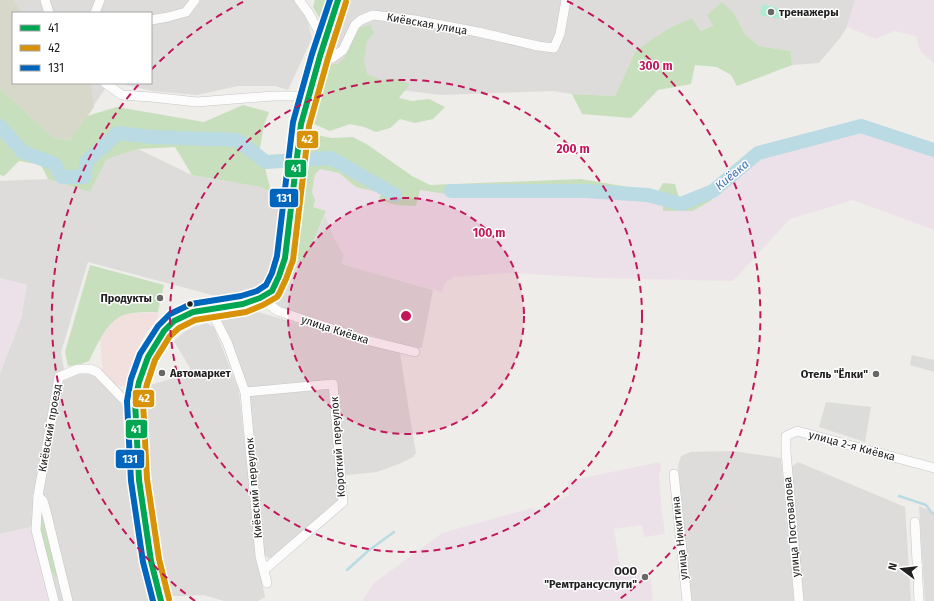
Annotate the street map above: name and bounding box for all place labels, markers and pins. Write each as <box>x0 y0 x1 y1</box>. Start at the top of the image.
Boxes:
place label: тренажеры <box>779 6 839 19</box>
marker: тренажеры <box>766 7 776 17</box>
place label: Продукты <box>100 292 152 305</box>
marker: Продукты <box>155 293 165 303</box>
unlabelled marker <box>185 299 195 309</box>
centre of rings <box>399 309 413 323</box>
place label: Автомаркет <box>169 367 231 380</box>
marker: Автомаркет <box>157 368 167 378</box>
place label: Отель "Ёлки" <box>801 368 868 381</box>
marker: Отель "Ёлки" <box>871 369 881 379</box>
place label: ООО "Ремтрансуслуги" <box>544 565 637 591</box>
marker: ООО "Ремтрансуслуги" <box>640 572 650 582</box>

